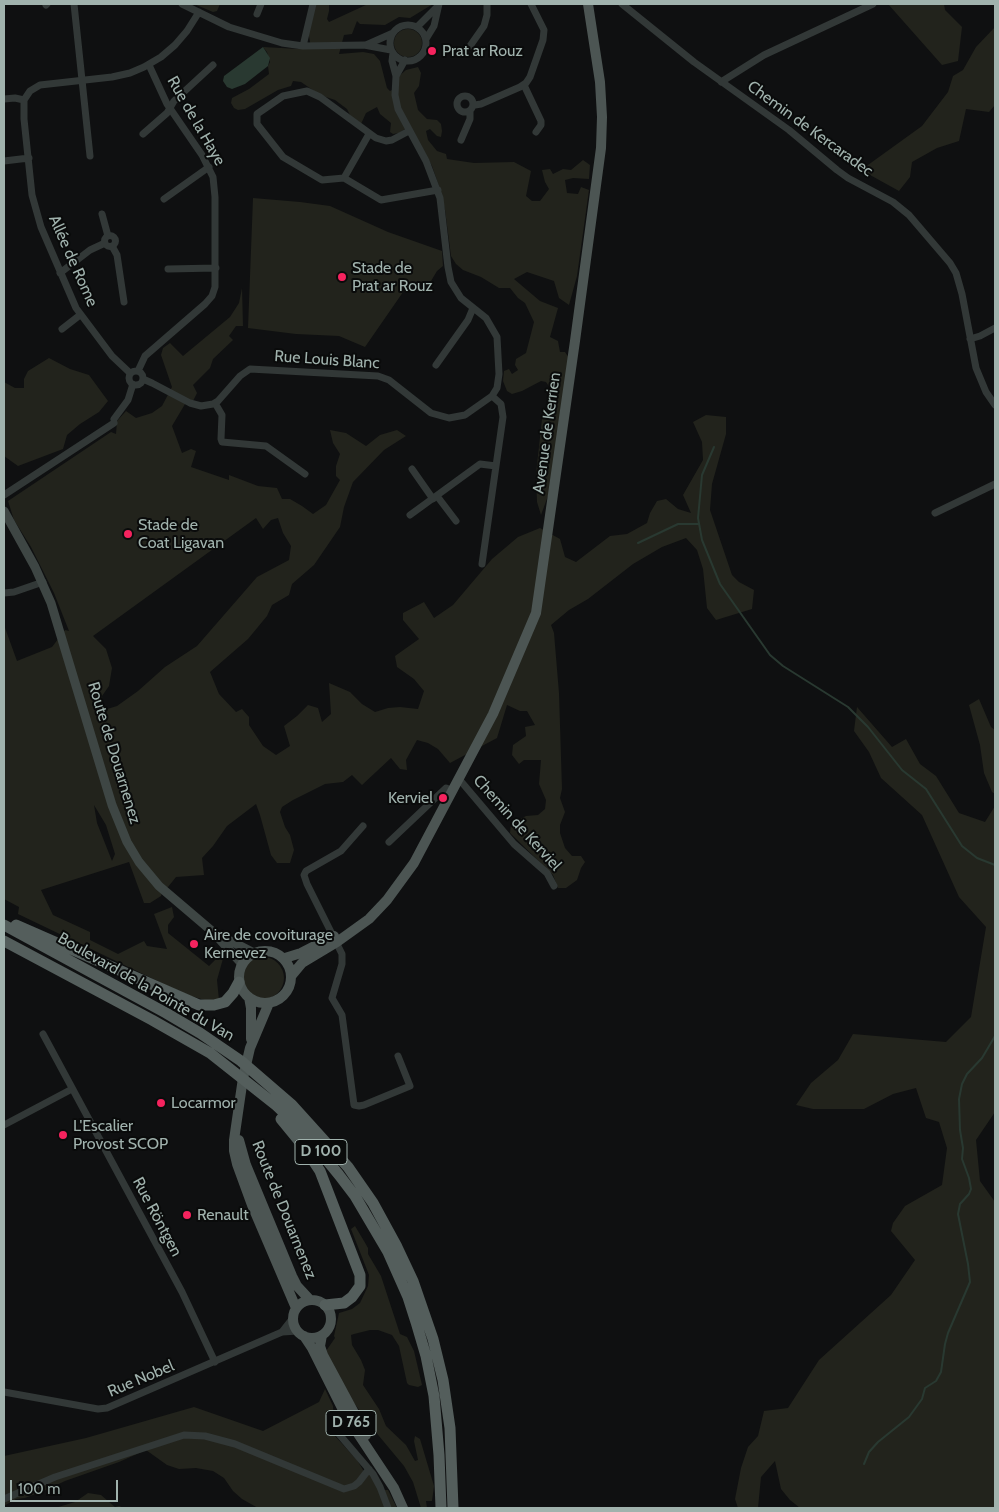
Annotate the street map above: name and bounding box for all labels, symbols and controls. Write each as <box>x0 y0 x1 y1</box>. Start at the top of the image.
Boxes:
place label: Prat ar Rouz <box>442 41 523 61</box>
marker: Prat ar Rouz <box>426 45 438 57</box>
street label: Rue de la Haye <box>163 73 229 169</box>
street label: Chemin de Kercaradec <box>743 77 877 181</box>
street label: Allée de Rome <box>44 212 102 310</box>
place label: Stade de Prat ar Rouz <box>352 258 433 296</box>
marker: Stade de Prat ar Rouz <box>336 271 348 283</box>
street label: Rue Louis Blanc <box>274 347 380 373</box>
street label: Avenue de Kerrien <box>529 371 565 495</box>
place label: Stade de Coat Ligavan <box>138 515 224 553</box>
marker: Stade de Coat Ligavan <box>122 528 134 540</box>
street label: Route de Douarnenez <box>83 680 145 826</box>
street label: Chemin de Kerviel <box>469 771 565 875</box>
place label: Kerviel <box>388 788 433 808</box>
marker: Kerviel <box>437 792 449 804</box>
place label: Aire de covoiturage Kernevez <box>204 925 333 963</box>
street label: Boulevard de la Pointe du Van <box>54 928 238 1046</box>
marker: Aire de covoiturage Kernevez <box>188 938 200 950</box>
place label: Locarmor <box>171 1093 236 1113</box>
marker: Locarmor <box>155 1097 167 1109</box>
place label: L'Escalier Provost SCOP <box>73 1116 168 1154</box>
marker: L'Escalier Provost SCOP <box>57 1129 69 1141</box>
street label: Route de Douarnenez <box>247 1138 321 1282</box>
road number: D 100 <box>295 1140 347 1164</box>
street label: Rue Röntgen <box>128 1174 186 1260</box>
place label: Renault <box>197 1205 249 1225</box>
marker: Renault <box>181 1209 193 1221</box>
street label: Rue Nobel <box>105 1356 177 1402</box>
road number: D 765 <box>326 1410 376 1436</box>
scale bar <box>12 1470 120 1502</box>
text: 100 m <box>18 1480 60 1498</box>

